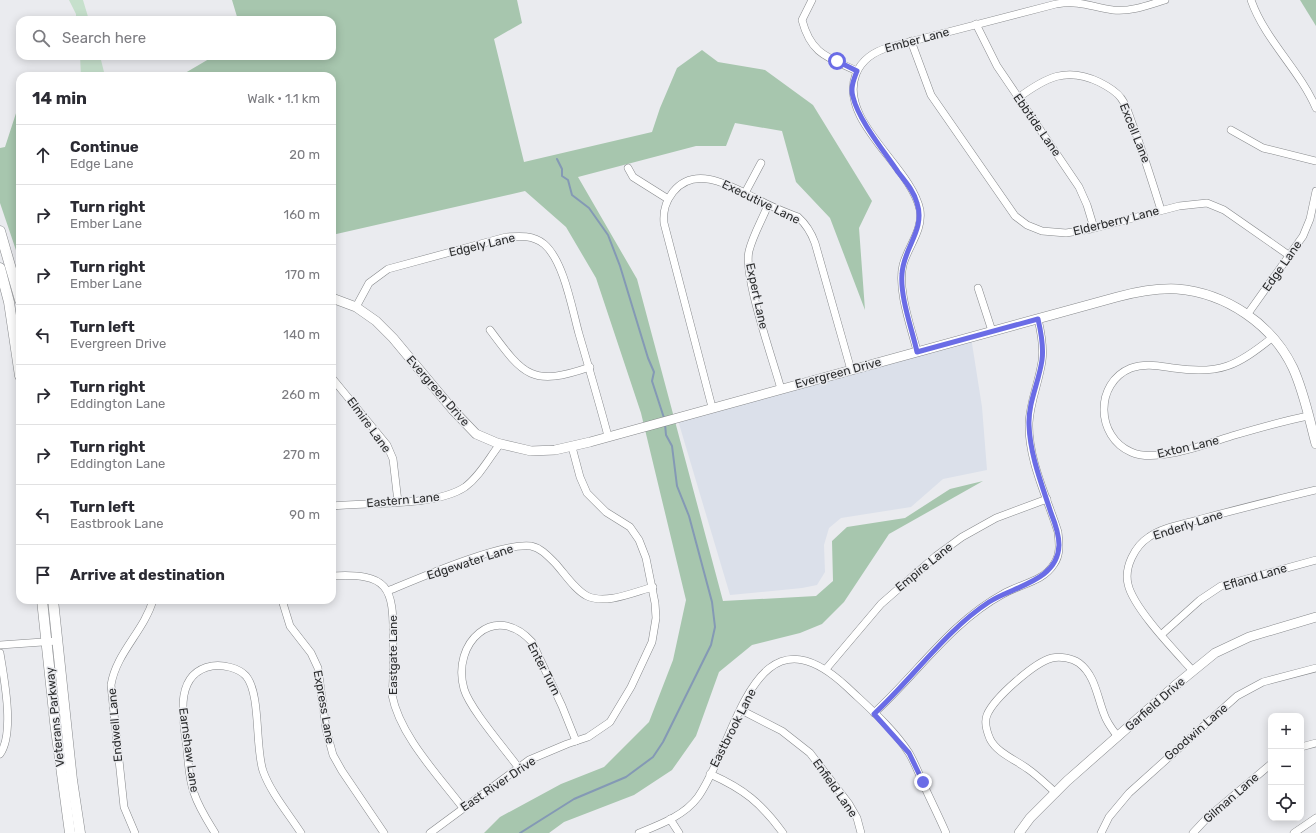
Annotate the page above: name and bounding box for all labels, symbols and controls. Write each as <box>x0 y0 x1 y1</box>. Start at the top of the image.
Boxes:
search box <box>16 16 336 60</box>
street label: Ember Lane <box>883 25 951 55</box>
icon: search <box>30 27 52 49</box>
text: Search here <box>62 29 146 47</box>
route start <box>828 52 846 70</box>
text: 14 min <box>32 88 87 108</box>
text: Walk · 1.1 km <box>247 91 320 106</box>
street label: Ebbtide Lane <box>1010 91 1064 159</box>
street label: Excell Lane <box>1117 101 1153 165</box>
text: Continue <box>70 138 139 156</box>
icon: ahead <box>32 144 54 166</box>
text: 20 m <box>289 147 320 162</box>
text: Edge Lane <box>70 156 133 171</box>
street label: Executive Lane <box>720 177 803 227</box>
text: Turn right <box>70 198 145 216</box>
street label: Elderberry Lane <box>1072 203 1161 238</box>
icon: right <box>32 204 54 226</box>
text: 160 m <box>284 207 320 222</box>
text: Ember Lane <box>70 216 142 231</box>
street label: Edgely Lane <box>447 230 517 259</box>
street label: Edge Lane <box>1259 238 1305 294</box>
text: Turn right <box>70 258 145 276</box>
street label: Expert Lane <box>743 262 771 331</box>
icon: right <box>32 264 54 286</box>
text: 170 m <box>285 267 320 282</box>
text: Ember Lane <box>70 276 142 291</box>
text: Turn left <box>70 318 135 336</box>
icon: left <box>32 324 54 346</box>
text: 140 m <box>283 327 320 342</box>
text: Evergreen Drive <box>70 336 166 351</box>
street label: Evergreen Drive <box>404 353 473 429</box>
street label: Evergreen Drive <box>793 355 883 391</box>
text: Turn right <box>70 378 145 396</box>
icon: right <box>32 384 54 406</box>
text: 260 m <box>282 387 320 402</box>
street label: Elmire Lane <box>344 394 394 456</box>
text: Eddington Lane <box>70 396 165 411</box>
street label: Exton Lane <box>1156 433 1220 461</box>
text: Turn right <box>70 438 145 456</box>
icon: right <box>32 444 54 466</box>
text: 270 m <box>283 447 320 462</box>
text: Eddington Lane <box>70 456 165 471</box>
street label: Eastern Lane <box>366 490 441 510</box>
text: Turn left <box>70 498 135 516</box>
icon: left <box>32 504 54 526</box>
text: 90 m <box>289 507 320 522</box>
street label: Enderly Lane <box>1151 507 1225 543</box>
text: Eastbrook Lane <box>70 516 164 531</box>
street label: Empire Lane <box>893 540 956 594</box>
street label: Edgewater Lane <box>425 541 515 583</box>
street label: Efland Lane <box>1222 561 1289 593</box>
icon: arrive <box>32 564 54 586</box>
text: Arrive at destination <box>70 566 225 584</box>
street label: Eastgate Lane <box>386 615 400 695</box>
street label: Enter Turn <box>525 640 563 698</box>
street label: Veterans Parkway <box>43 666 67 768</box>
street label: Express Lane <box>311 669 337 745</box>
street label: Garfield Drive <box>1122 674 1188 734</box>
street label: Eastbrook Lane <box>707 686 759 770</box>
street label: Endwell Lane <box>105 687 125 762</box>
street label: Goodwin Lane <box>1162 701 1231 763</box>
street label: Earnshaw Lane <box>176 707 202 794</box>
map controls <box>1268 713 1304 821</box>
button: + <box>1268 713 1304 749</box>
button: − <box>1268 749 1304 785</box>
street label: East River Drive <box>458 754 538 814</box>
street label: Enfield Lane <box>810 756 860 820</box>
street label: Gilman Lane <box>1200 770 1262 826</box>
route end <box>914 773 932 791</box>
button: locate <box>1268 785 1304 821</box>

